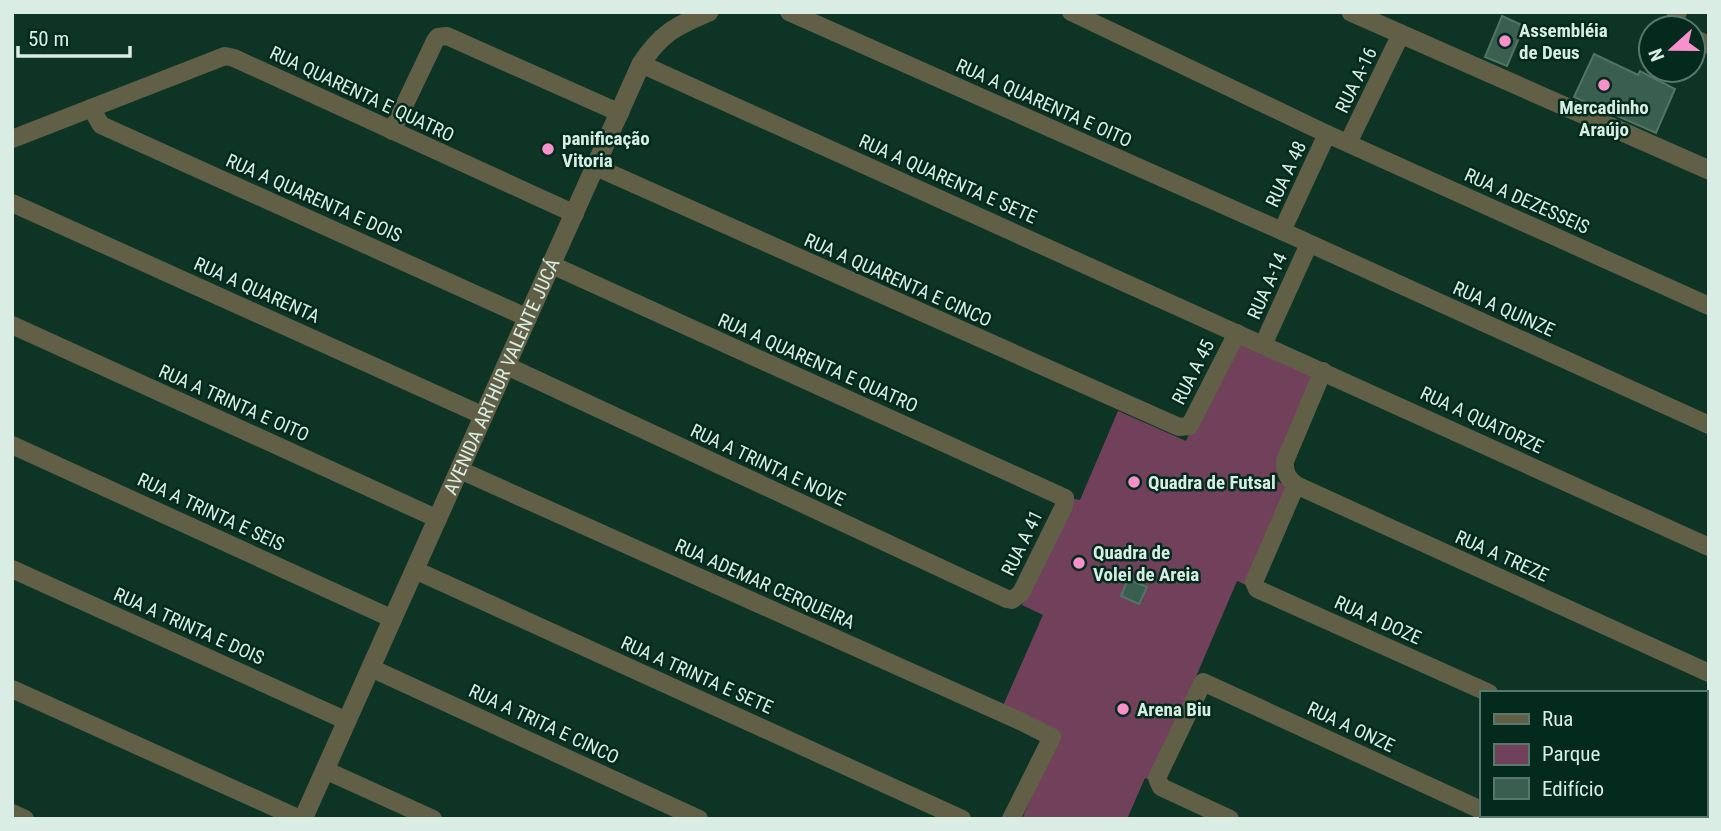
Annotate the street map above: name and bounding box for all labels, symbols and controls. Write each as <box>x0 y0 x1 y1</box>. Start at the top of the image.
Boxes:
scale bar <box>18 14 130 58</box>
north arrow <box>1637 14 1707 84</box>
place label: Assembléia de Deus <box>1519 19 1608 64</box>
text: 50 m <box>28 27 69 51</box>
marker: Assembléia de Deus <box>1497 33 1513 49</box>
street label: RUA QUARENTA E QUATRO <box>266 41 458 147</box>
street label: RUA A-16 <box>1330 43 1382 117</box>
text: N <box>1644 45 1669 64</box>
street label: RUA A QUARENTA E OITO <box>952 54 1136 152</box>
marker: Mercadinho Araújo <box>1596 77 1612 93</box>
place label: Mercadinho Araújo <box>1559 96 1649 141</box>
place label: panificação Vitoria <box>562 127 650 172</box>
street label: RUA A QUARENTA E SETE <box>856 129 1040 229</box>
street label: RUA A 48 <box>1261 137 1311 211</box>
marker: panificação Vitoria <box>540 141 556 157</box>
street label: RUA A QUARENTA E DOIS <box>222 149 406 247</box>
street label: RUA A DEZESSEIS <box>1461 163 1593 239</box>
street label: RUA A QUARENTA E CINCO <box>801 228 995 332</box>
street label: RUA A-14 <box>1242 249 1292 323</box>
street label: RUA A QUARENTA <box>191 252 323 328</box>
street label: AVENIDA ARTHUR VALENTE JUCÁ <box>438 255 564 498</box>
street label: RUA A QUINZE <box>1449 276 1559 342</box>
street label: RUA A QUARENTA E QUATRO <box>714 308 922 418</box>
street label: RUA A 45 <box>1167 336 1219 408</box>
street label: RUA A TRINTA E OITO <box>155 359 313 447</box>
street label: RUA A QUATORZE <box>1417 381 1547 459</box>
street label: RUA A TRINTA E NOVE <box>687 419 849 511</box>
street label: RUA A TRINTA E SEIS <box>134 468 288 556</box>
place label: Quadra de Futsal <box>1148 471 1276 494</box>
marker: Quadra de Futsal <box>1126 474 1142 490</box>
street label: RUA A 41 <box>996 507 1048 579</box>
street label: RUA A TREZE <box>1452 525 1552 587</box>
street label: RUA ADEMAR CERQUEIRA <box>671 534 859 634</box>
place label: Quadra de Volei de Areia <box>1093 541 1199 586</box>
marker: Quadra de Volei de Areia <box>1071 555 1087 571</box>
street label: RUA A TRINTA E DOIS <box>110 583 268 670</box>
street label: RUA A DOZE <box>1331 591 1425 649</box>
street label: RUA A TRINTA E SETE <box>617 631 777 719</box>
street label: RUA A TRITA E CINCO <box>465 679 623 769</box>
legend <box>1480 691 1707 817</box>
street label: RUA A ONZE <box>1304 697 1398 757</box>
place label: Arena Biu <box>1137 698 1211 721</box>
marker: Arena Biu <box>1115 701 1131 717</box>
text: Rua <box>1542 707 1573 731</box>
text: Parque <box>1542 742 1600 766</box>
text: Edifício <box>1542 777 1604 801</box>

